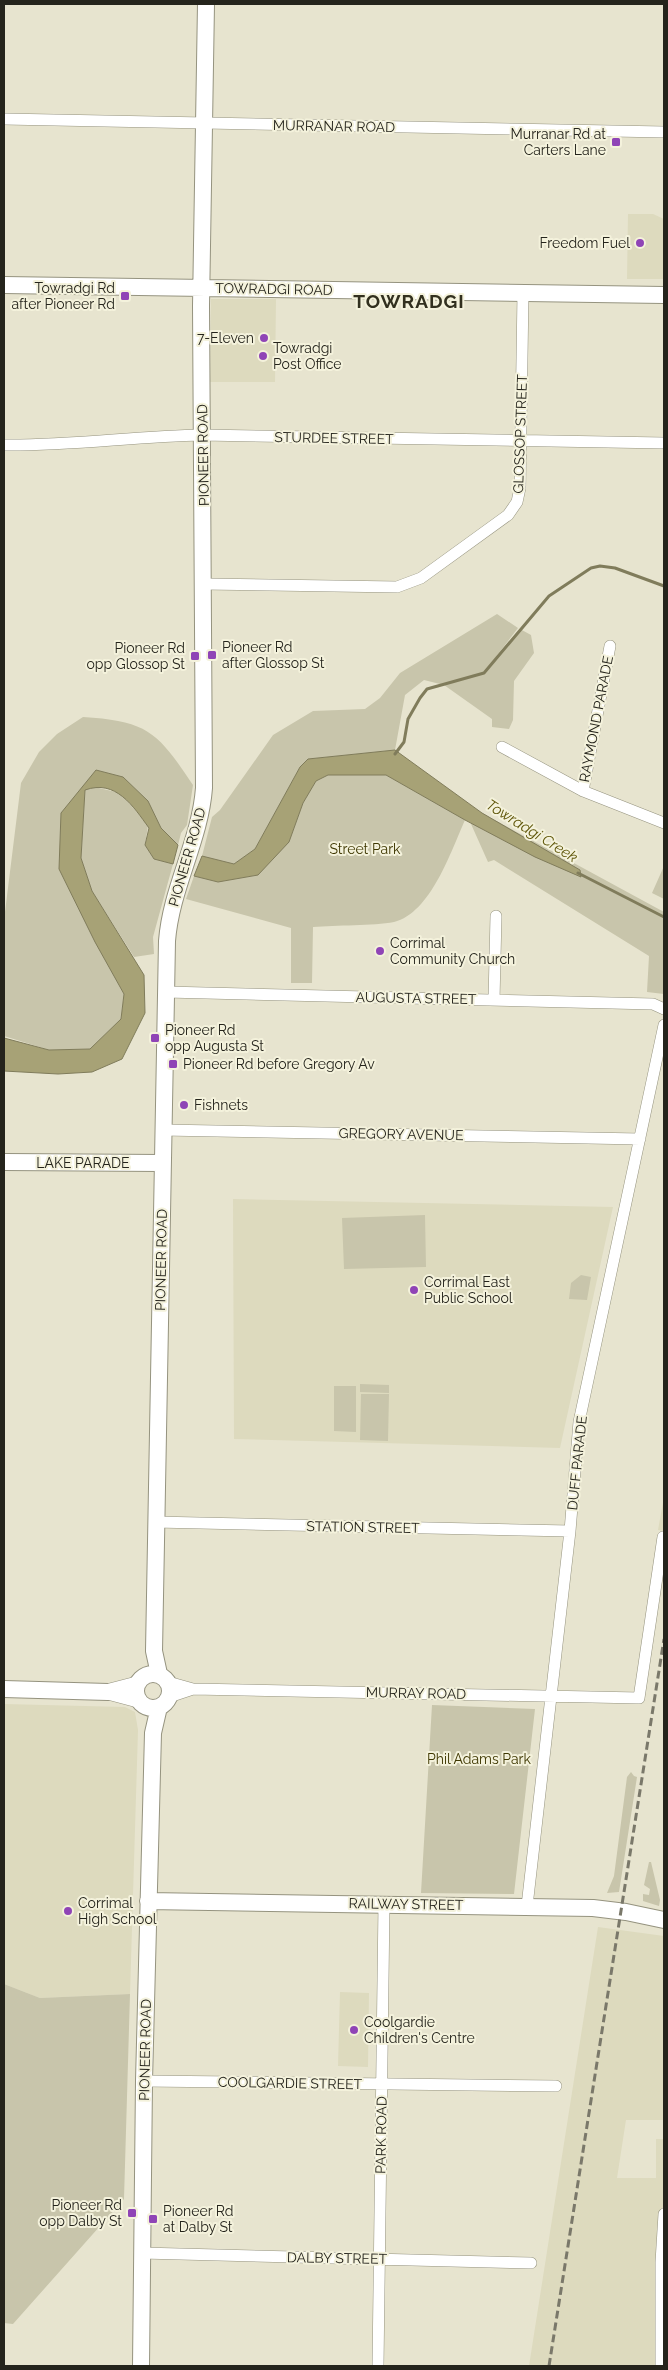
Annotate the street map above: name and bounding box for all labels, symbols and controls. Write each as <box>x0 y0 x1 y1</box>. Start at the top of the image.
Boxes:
street label: MURRANAR ROAD <box>273 117 395 135</box>
place label: Murranar Rd at Carters Lane <box>511 126 606 158</box>
marker: Murranar Rd at Carters Lane <box>610 136 622 148</box>
place label: Freedom Fuel <box>540 235 630 251</box>
marker: Freedom Fuel <box>634 237 646 249</box>
place label: Towradgi Rd after Pioneer Rd <box>11 280 115 312</box>
street label: TOWRADGI ROAD <box>215 280 333 298</box>
marker: Towradgi Rd after Pioneer Rd <box>119 290 131 302</box>
district label: TOWRADGI <box>353 290 465 312</box>
place label: 7-Eleven <box>197 330 254 346</box>
marker: 7-Eleven <box>258 332 270 344</box>
place label: Towradgi Post Office <box>273 340 342 372</box>
marker: Towradgi Post Office <box>257 350 269 362</box>
street label: GLOSSOP STREET <box>510 374 530 494</box>
street label: PIONEER ROAD <box>194 404 212 506</box>
street label: STURDEE STREET <box>274 429 394 447</box>
place label: Pioneer Rd after Glossop St <box>222 639 325 671</box>
place label: Pioneer Rd opp Glossop St <box>87 640 185 672</box>
marker: Pioneer Rd after Glossop St <box>206 649 218 661</box>
marker: Pioneer Rd opp Glossop St <box>189 650 201 662</box>
street label: RAYMOND PARADE <box>576 654 616 784</box>
water label: Towradgi Creek <box>483 796 581 866</box>
street label: PIONEER ROAD <box>165 806 209 908</box>
park label: Street Park <box>330 841 401 857</box>
place label: Corrimal Community Church <box>390 935 515 967</box>
marker: Corrimal Community Church <box>374 945 386 957</box>
street label: AUGUSTA STREET <box>356 989 477 1007</box>
place label: Pioneer Rd opp Augusta St <box>165 1022 264 1054</box>
marker: Pioneer Rd opp Augusta St <box>149 1032 161 1044</box>
place label: Pioneer Rd before Gregory Av <box>183 1056 375 1072</box>
marker: Pioneer Rd before Gregory Av <box>167 1058 179 1070</box>
place label: Fishnets <box>194 1097 248 1113</box>
marker: Fishnets <box>178 1099 190 1111</box>
street label: GREGORY AVENUE <box>338 1125 464 1143</box>
street label: LAKE PARADE <box>36 1155 130 1171</box>
street label: PIONEER ROAD <box>152 1209 170 1311</box>
place label: Corrimal East Public School <box>424 1274 513 1306</box>
marker: Corrimal East Public School <box>408 1284 420 1296</box>
street label: DUFF PARADE <box>564 1415 590 1511</box>
street label: STATION STREET <box>306 1518 420 1536</box>
street label: MURRAY ROAD <box>366 1684 466 1702</box>
park label: Phil Adams Park <box>427 1751 531 1767</box>
place label: Corrimal High School <box>78 1895 157 1927</box>
street label: RAILWAY STREET <box>348 1895 464 1913</box>
marker: Corrimal High School <box>62 1905 74 1917</box>
street label: PIONEER ROAD <box>136 1999 154 2101</box>
place label: Coolgardie Children's Centre <box>364 2014 475 2046</box>
marker: Coolgardie Children's Centre <box>348 2024 360 2036</box>
street label: COOLGARDIE STREET <box>218 2074 363 2092</box>
street label: PARK ROAD <box>372 2096 390 2174</box>
place label: Pioneer Rd opp Dalby St <box>39 2197 122 2229</box>
place label: Pioneer Rd at Dalby St <box>163 2203 233 2235</box>
marker: Pioneer Rd opp Dalby St <box>126 2207 138 2219</box>
marker: Pioneer Rd at Dalby St <box>147 2213 159 2225</box>
street label: DALBY STREET <box>287 2249 388 2267</box>

